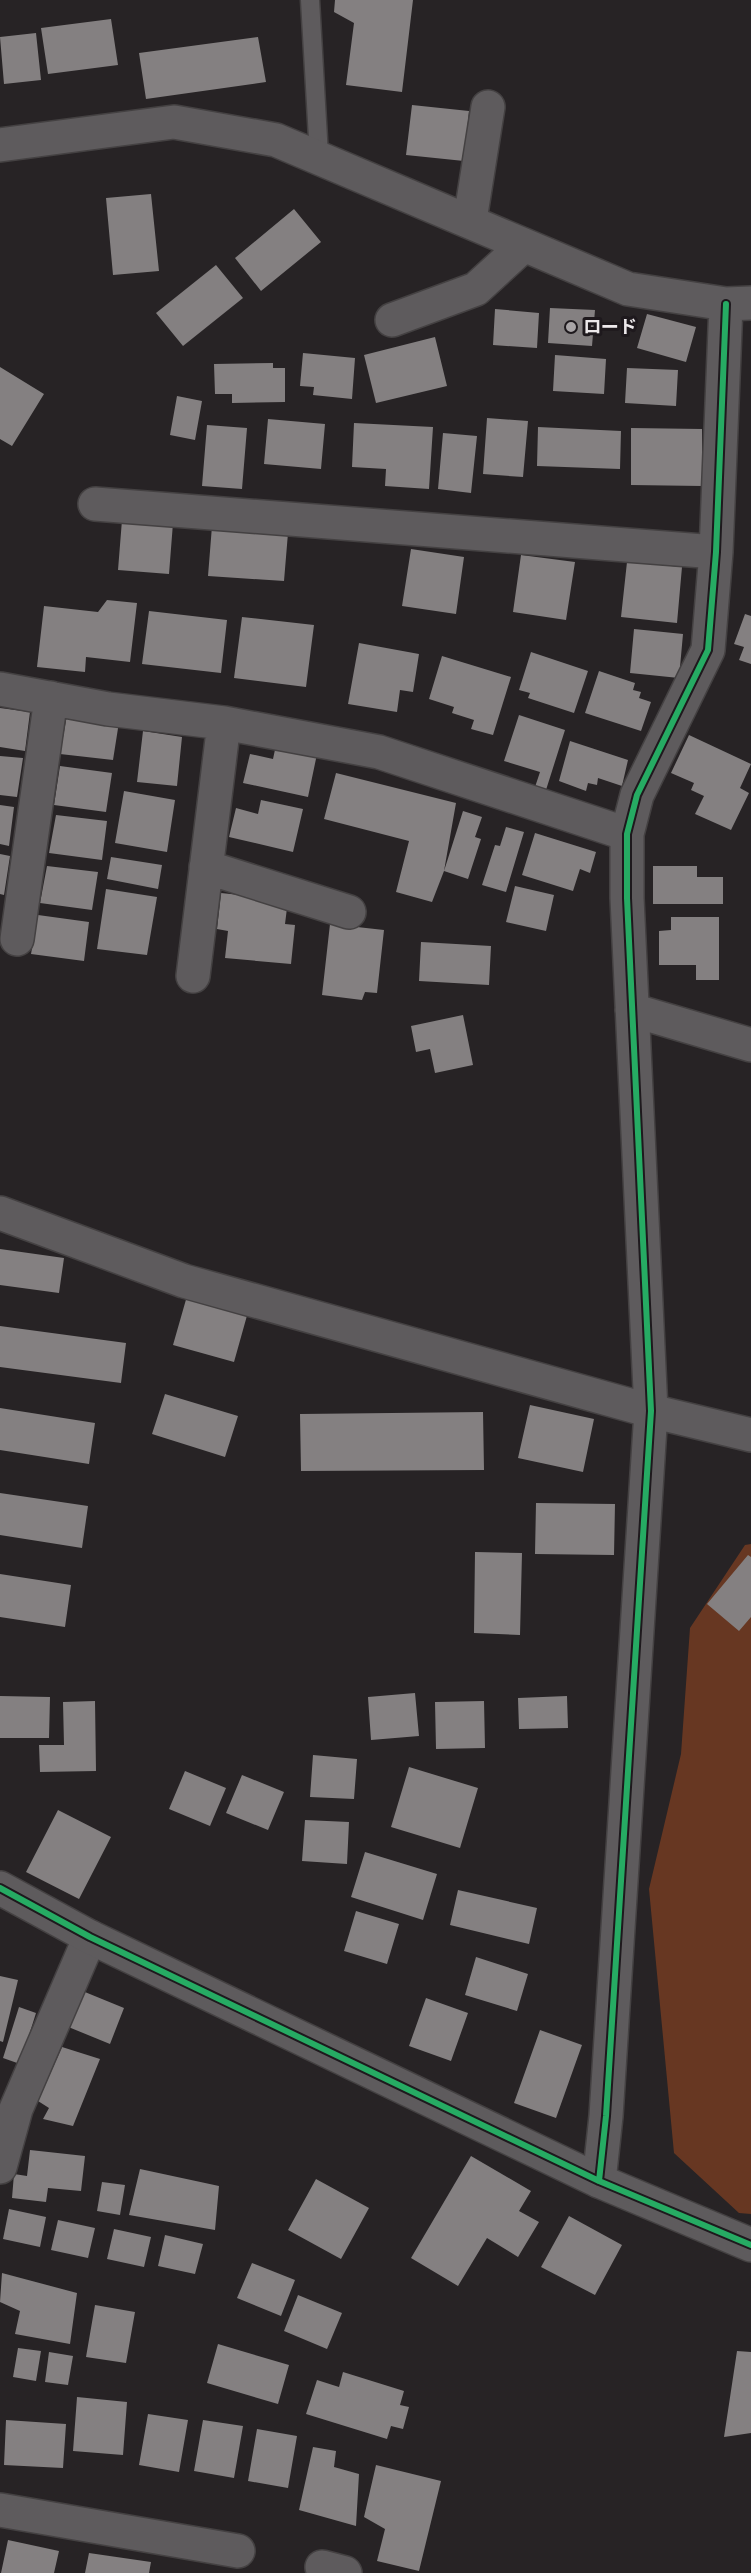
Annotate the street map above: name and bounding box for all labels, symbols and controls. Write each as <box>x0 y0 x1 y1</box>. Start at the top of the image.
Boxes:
place label: ロード <box>583 316 637 338</box>
marker: ロード <box>564 320 578 334</box>

